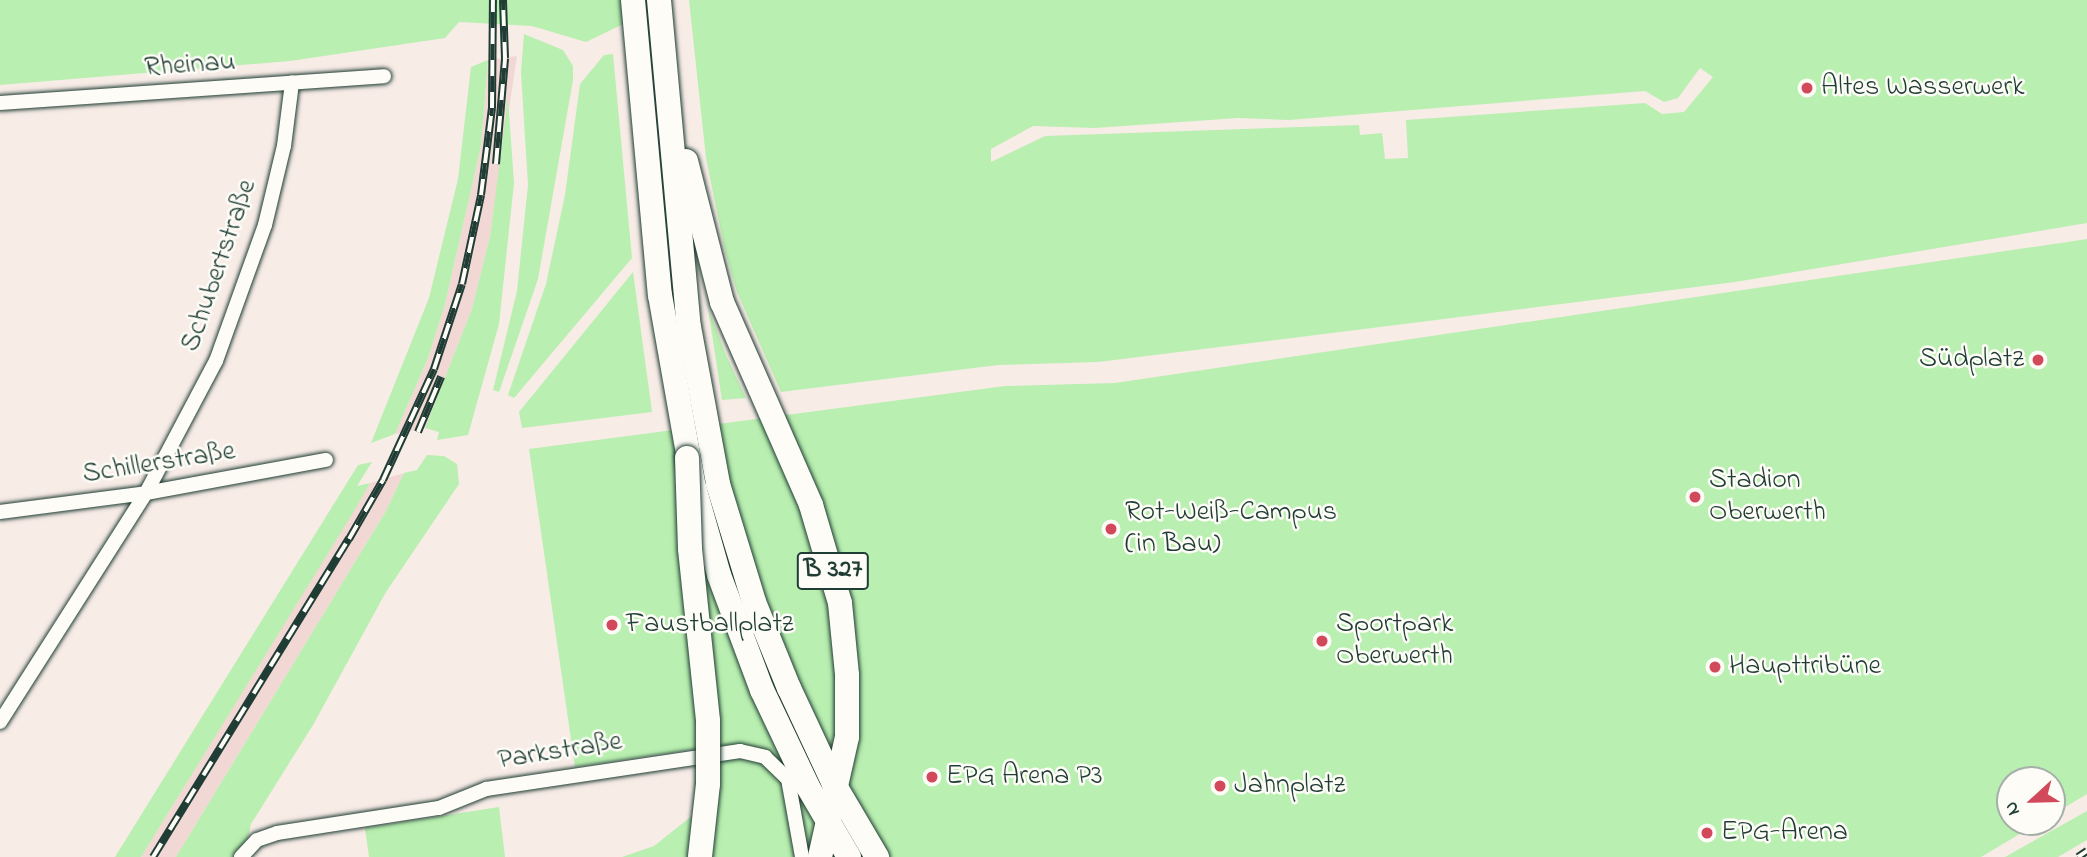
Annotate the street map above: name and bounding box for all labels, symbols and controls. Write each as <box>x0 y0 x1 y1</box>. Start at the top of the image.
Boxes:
street label: Rheinau <box>143 46 237 86</box>
place label: Altes Wasserwerk <box>1821 71 2025 105</box>
marker: Altes Wasserwerk <box>1799 80 1815 96</box>
street label: Schubertstraße <box>175 176 265 356</box>
place label: Südplatz <box>1919 343 2024 377</box>
marker: Südplatz <box>2030 352 2046 368</box>
street label: Schillerstraße <box>80 435 238 493</box>
place label: Stadion Oberwerth <box>1709 464 1826 530</box>
marker: Stadion Oberwerth <box>1687 489 1703 505</box>
place label: Rot-Weiß-Campus (in Bau) <box>1125 496 1337 562</box>
marker: Rot-Weiß-Campus (in Bau) <box>1103 521 1119 537</box>
road number: B 327 <box>796 548 870 594</box>
place label: Faustballplatz <box>626 608 794 642</box>
place label: Sportpark Oberwerth <box>1336 608 1453 674</box>
marker: Faustballplatz <box>604 617 620 633</box>
marker: Sportpark Oberwerth <box>1314 633 1330 649</box>
place label: Haupttribüne <box>1729 650 1881 684</box>
marker: Haupttribüne <box>1707 659 1723 675</box>
street label: Parkstraße <box>496 726 624 778</box>
place label: EPG Arena P3 <box>946 760 1103 794</box>
north arrow <box>1996 766 2066 836</box>
marker: EPG Arena P3 <box>924 769 940 785</box>
place label: Jahnplatz <box>1234 769 1345 803</box>
marker: Jahnplatz <box>1212 778 1228 794</box>
text: N <box>1998 797 2028 819</box>
place label: EPG-Arena <box>1721 816 1848 850</box>
marker: EPG-Arena <box>1699 825 1715 841</box>

